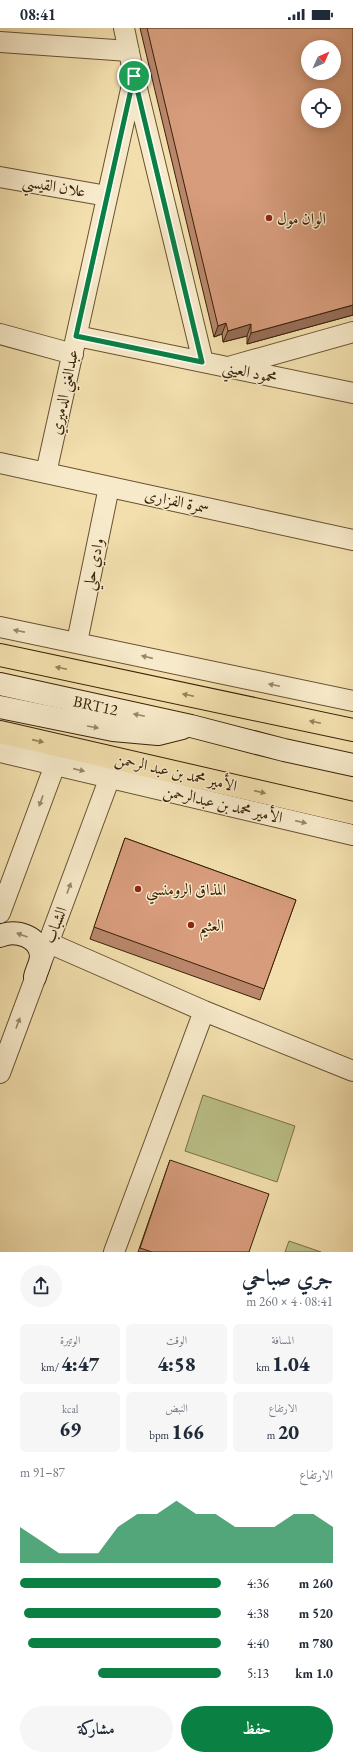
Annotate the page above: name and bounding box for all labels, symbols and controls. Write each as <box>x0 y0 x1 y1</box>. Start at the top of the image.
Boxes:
text: 08:41 <box>20 5 56 24</box>
north arrow <box>301 40 341 80</box>
map controls <box>301 40 341 128</box>
pin <box>117 59 151 93</box>
icon: arrive <box>123 65 145 87</box>
button: locate <box>301 88 341 128</box>
street label: علان القيسي <box>20 170 87 207</box>
place label: الوان مول <box>277 208 326 229</box>
marker: الوان مول <box>264 213 274 223</box>
street label: عبدالغني الدميري <box>45 347 88 438</box>
street label: محمود العيني <box>220 356 279 393</box>
street label: سمرة الفزارى <box>143 484 211 518</box>
street label: وادي حلي <box>77 536 114 593</box>
one-way arrow <box>13 627 26 633</box>
one-way arrow <box>141 654 153 660</box>
one-way arrow <box>54 664 67 670</box>
one-way arrow <box>268 681 280 687</box>
street label: BRT12 <box>71 690 120 720</box>
one-way arrow <box>182 691 194 697</box>
one-way arrow <box>133 711 146 717</box>
one-way arrow <box>309 719 321 725</box>
one-way arrow <box>87 724 99 730</box>
one-way arrow <box>32 738 44 744</box>
street label: الأمير محمد بن عبد الرحمن <box>113 747 239 797</box>
one-way arrow <box>73 768 85 774</box>
street label: الأمير محمد بن عبدالرحمن <box>161 779 285 829</box>
one-way arrow <box>254 789 266 795</box>
one-way arrow <box>38 796 44 808</box>
one-way arrow <box>295 820 307 826</box>
place label: المذاق الرومنسي <box>146 879 226 905</box>
one-way arrow <box>67 882 73 894</box>
marker: المذاق الرومنسي <box>133 884 143 894</box>
street label: الشباب <box>38 904 72 946</box>
place label: العثيم <box>199 915 224 942</box>
marker: العثيم <box>186 920 196 930</box>
one-way arrow <box>16 932 28 938</box>
one-way arrow <box>15 1016 21 1028</box>
text: جري صباحي <box>242 1263 333 1292</box>
button: share <box>20 1265 62 1307</box>
text: 08:41 · 4 × 260 m <box>246 1293 333 1310</box>
text: الوتيرة <box>60 1333 80 1347</box>
text: الوقت <box>166 1333 187 1347</box>
text: المسافة <box>272 1333 294 1347</box>
text: 4:47 <box>61 1351 99 1377</box>
text: 4:58 <box>157 1351 196 1377</box>
text: 1.04 <box>272 1351 310 1377</box>
text: /km <box>41 1360 61 1374</box>
text: km <box>256 1360 272 1374</box>
text: النبض <box>165 1401 188 1415</box>
text: الارتفاع <box>269 1401 297 1415</box>
text: kcal <box>62 1402 78 1416</box>
text: 69 <box>59 1416 81 1442</box>
text: 166 <box>171 1419 204 1445</box>
text: 20 <box>277 1419 299 1445</box>
text: bpm <box>149 1428 171 1442</box>
text: m <box>267 1428 277 1442</box>
text: 87–91 m <box>20 1464 65 1481</box>
text: الارتفاع <box>299 1466 333 1483</box>
text: 4:36 <box>247 1575 269 1592</box>
text: 260 m <box>299 1575 333 1592</box>
text: 4:38 <box>247 1605 269 1622</box>
text: 520 m <box>299 1605 333 1622</box>
text: 4:40 <box>247 1635 269 1652</box>
text: 780 m <box>299 1635 333 1652</box>
text: 5:13 <box>247 1665 269 1682</box>
text: 1.0 km <box>295 1665 333 1682</box>
button: مشاركة <box>20 1706 173 1752</box>
button: حفظ <box>181 1706 333 1752</box>

